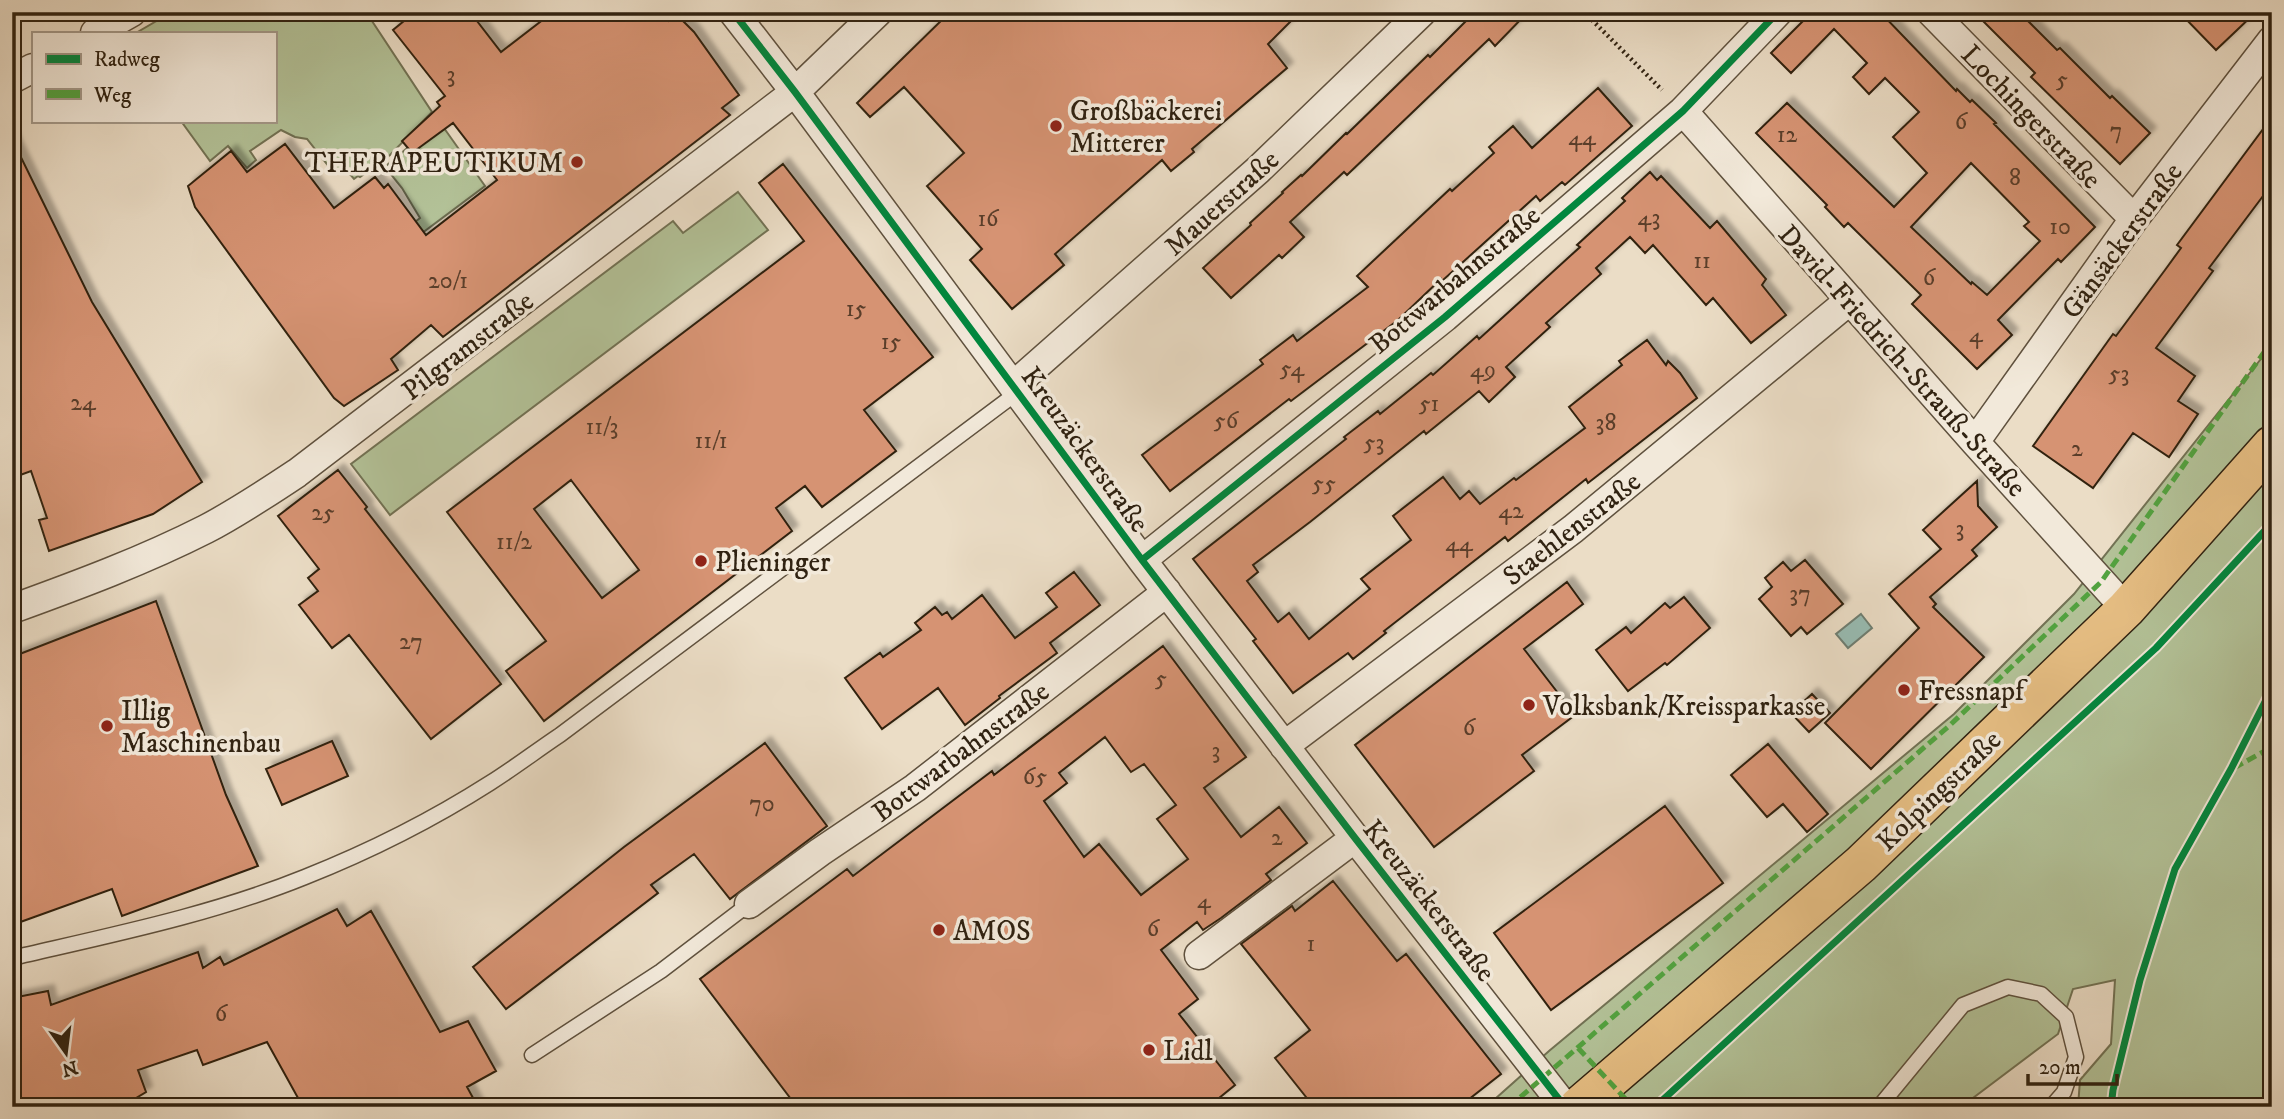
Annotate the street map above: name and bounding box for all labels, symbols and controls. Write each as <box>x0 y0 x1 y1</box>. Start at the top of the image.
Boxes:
legend <box>32 32 276 122</box>
street label: Lochingerstraße <box>1953 38 2109 197</box>
text: Radweg <box>94 47 160 73</box>
house number: 3 <box>447 60 455 90</box>
house number: 5 <box>2056 65 2068 95</box>
text: Weg <box>93 83 132 109</box>
place label: Großbäckerei Mitterer <box>1070 94 1222 161</box>
house number: 6 <box>1955 107 1969 137</box>
house number: 7 <box>2110 116 2122 146</box>
marker: Großbäckerei Mitterer <box>1048 118 1064 134</box>
house number: 12 <box>1777 120 1798 150</box>
house number: 44 <box>1568 123 1597 153</box>
street label: Mauerstraße <box>1157 143 1287 264</box>
place label: THERAPEUTIKUM <box>305 146 563 181</box>
marker: THERAPEUTIKUM <box>569 154 585 170</box>
street label: Gänsäckerstraße <box>2054 156 2191 326</box>
house number: 8 <box>2009 163 2021 193</box>
street label: Bottwarbahnstraße <box>1362 198 1548 362</box>
house number: 43 <box>1638 203 1660 233</box>
house number: 16 <box>977 204 1000 234</box>
house number: 10 <box>2049 212 2071 242</box>
street label: David-Friedrich-Strauß-Straße <box>1770 218 2034 504</box>
house number: 11 <box>1693 246 1711 276</box>
house number: 6 <box>1923 263 1937 293</box>
house number: 20/1 <box>428 266 468 296</box>
street label: Pilgramstraße <box>395 284 541 409</box>
house number: 15 <box>846 294 866 324</box>
house number: 4 <box>1969 320 1984 350</box>
house number: 15 <box>881 327 901 357</box>
house number: 54 <box>1280 354 1305 384</box>
house number: 49 <box>1470 355 1496 385</box>
house number: 53 <box>2109 359 2129 389</box>
street label: Kreuzäckerstraße <box>1013 360 1157 539</box>
house number: 24 <box>70 388 97 418</box>
house number: 51 <box>1419 389 1439 419</box>
house number: 56 <box>1214 406 1240 436</box>
house number: 38 <box>1596 408 1616 438</box>
house number: 11/3 <box>585 412 619 442</box>
house number: 11/1 <box>695 426 727 456</box>
house number: 53 <box>1364 428 1384 458</box>
house number: 2 <box>2071 434 2083 464</box>
street label: Staehlenstraße <box>1496 464 1648 594</box>
house number: 55 <box>1312 469 1336 499</box>
house number: 42 <box>1498 496 1524 526</box>
house number: 25 <box>311 498 335 528</box>
house number: 3 <box>1956 514 1964 544</box>
house number: 11/2 <box>496 527 532 557</box>
house number: 44 <box>1445 529 1474 559</box>
place label: Plieninger <box>715 545 831 580</box>
marker: Plieninger <box>693 553 709 569</box>
house number: 37 <box>1789 579 1811 609</box>
house number: 27 <box>399 627 423 657</box>
house number: 5 <box>1155 664 1167 694</box>
street label: Bottwarbahnstraße <box>865 674 1056 830</box>
place label: Fressnapf <box>1918 674 2028 709</box>
marker: Fressnapf <box>1896 682 1912 698</box>
place label: Volksbank/Kreissparkasse <box>1542 689 1825 724</box>
place label: Illig Maschinenbau <box>121 694 281 761</box>
marker: Volksbank/Kreissparkasse <box>1521 697 1537 713</box>
house number: 6 <box>1463 713 1477 743</box>
marker: Illig Maschinenbau <box>99 718 115 734</box>
street label: Kolpingstraße <box>1869 723 2009 859</box>
house number: 3 <box>1212 736 1220 766</box>
house number: 65 <box>1023 762 1047 792</box>
house number: 70 <box>749 789 775 819</box>
street label: Kreuzäckerstraße <box>1355 813 1503 989</box>
house number: 2 <box>1271 823 1283 853</box>
house number: 4 <box>1197 886 1212 916</box>
place label: AMOS <box>953 914 1031 949</box>
house number: 6 <box>1147 914 1161 944</box>
marker: AMOS <box>931 922 947 938</box>
house number: 1 <box>1307 929 1315 959</box>
house number: 6 <box>215 999 229 1029</box>
north arrow <box>32 1018 102 1088</box>
place label: Lidl <box>1163 1034 1213 1069</box>
marker: Lidl <box>1141 1042 1157 1058</box>
scale bar <box>2028 1042 2118 1086</box>
text: N <box>59 1055 80 1081</box>
text: 20 m <box>2039 1055 2081 1081</box>

